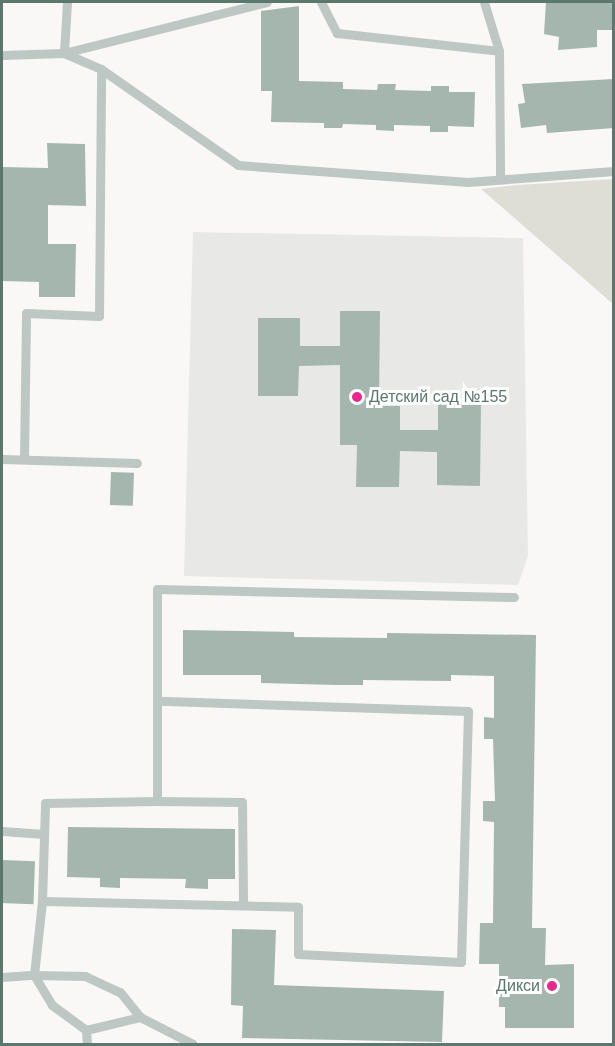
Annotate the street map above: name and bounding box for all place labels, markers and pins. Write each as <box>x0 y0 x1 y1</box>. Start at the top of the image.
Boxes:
place label: Детский сад №155 <box>369 387 507 407</box>
marker: Детский сад №155 <box>350 390 364 404</box>
place label: Дикси <box>496 976 540 996</box>
marker: Дикси <box>545 979 559 993</box>

